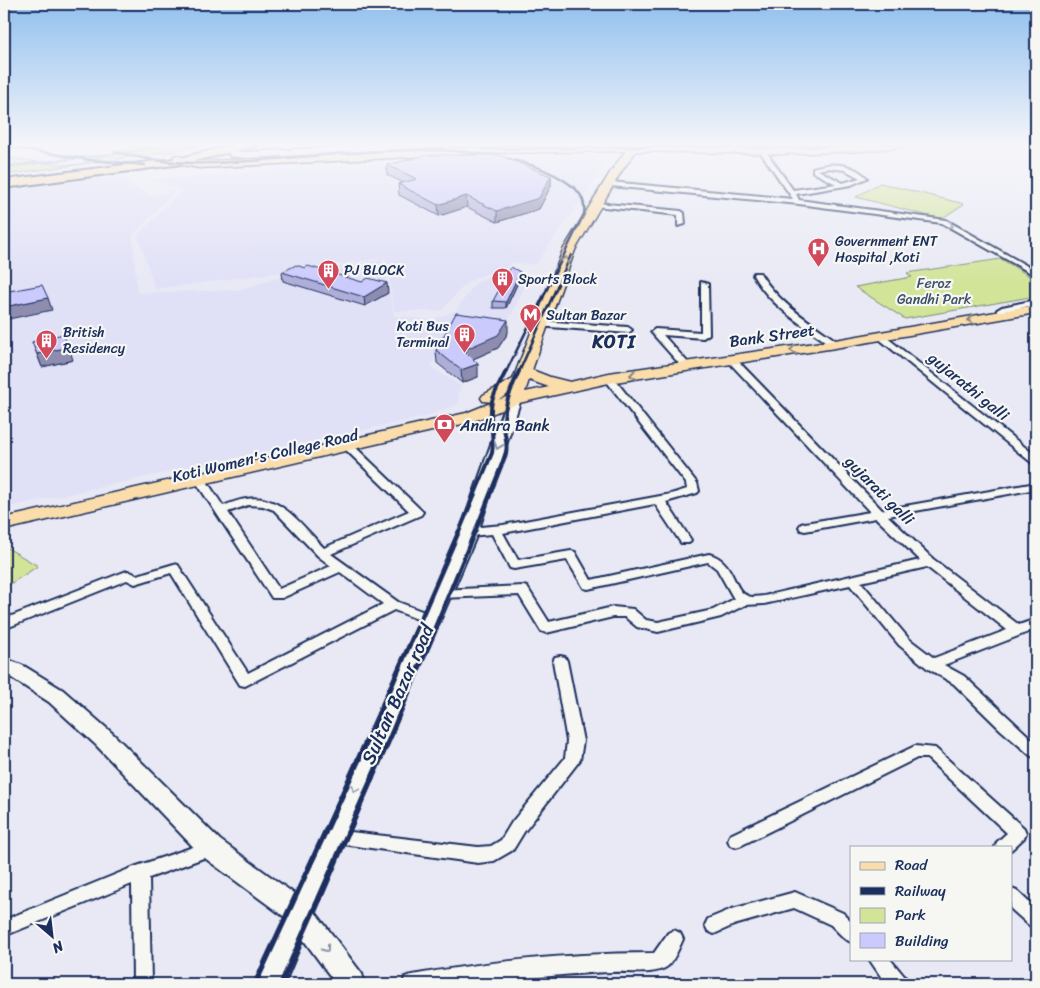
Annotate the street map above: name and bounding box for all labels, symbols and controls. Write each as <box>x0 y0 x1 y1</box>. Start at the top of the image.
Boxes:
one-way arrow <box>945 218 954 229</box>
place label: Government ENT Hospital ,Koti <box>835 229 939 270</box>
hospital icon: Government ENT Hospital ,Koti <box>807 237 831 268</box>
one-way arrow <box>559 256 569 265</box>
building icon: PJ BLOCK <box>316 258 340 289</box>
place label: PJ BLOCK <box>344 258 405 283</box>
building icon: Sports Block <box>490 267 514 298</box>
place label: Sports Block <box>518 267 598 292</box>
park label: Feroz Gandhi Park <box>897 271 972 312</box>
metro station icon: Sultan Bazar <box>518 303 542 334</box>
place label: Sultan Bazar <box>546 303 627 328</box>
place label: Koti Bus Terminal <box>396 314 450 355</box>
street label: Bank Street <box>728 315 817 356</box>
one-way arrow <box>967 315 975 325</box>
place label: British Residency <box>63 320 126 361</box>
building icon: Koti Bus Terminal <box>453 322 477 353</box>
district label: KOTI <box>591 326 637 358</box>
building icon: British Residency <box>35 328 59 359</box>
street label: gujarathi galli <box>920 343 1016 429</box>
one-way arrow <box>789 344 798 354</box>
one-way arrow <box>628 369 637 379</box>
place label: Andhra Bank <box>459 411 550 440</box>
bank icon: Andhra Bank <box>432 413 456 444</box>
street label: Koti Women's College Road <box>169 420 363 491</box>
one-way arrow <box>494 441 504 449</box>
street label: gujarati galli <box>836 447 922 533</box>
street label: Sultan Bazar road <box>352 617 444 770</box>
one-way arrow <box>350 784 361 793</box>
legend <box>850 846 1012 960</box>
text: Road <box>895 852 928 878</box>
text: Railway <box>895 878 946 904</box>
text: Park <box>895 902 926 928</box>
north arrow <box>28 910 78 960</box>
text: Building <box>895 928 949 954</box>
text: N <box>47 933 69 960</box>
one-way arrow <box>320 943 329 953</box>

